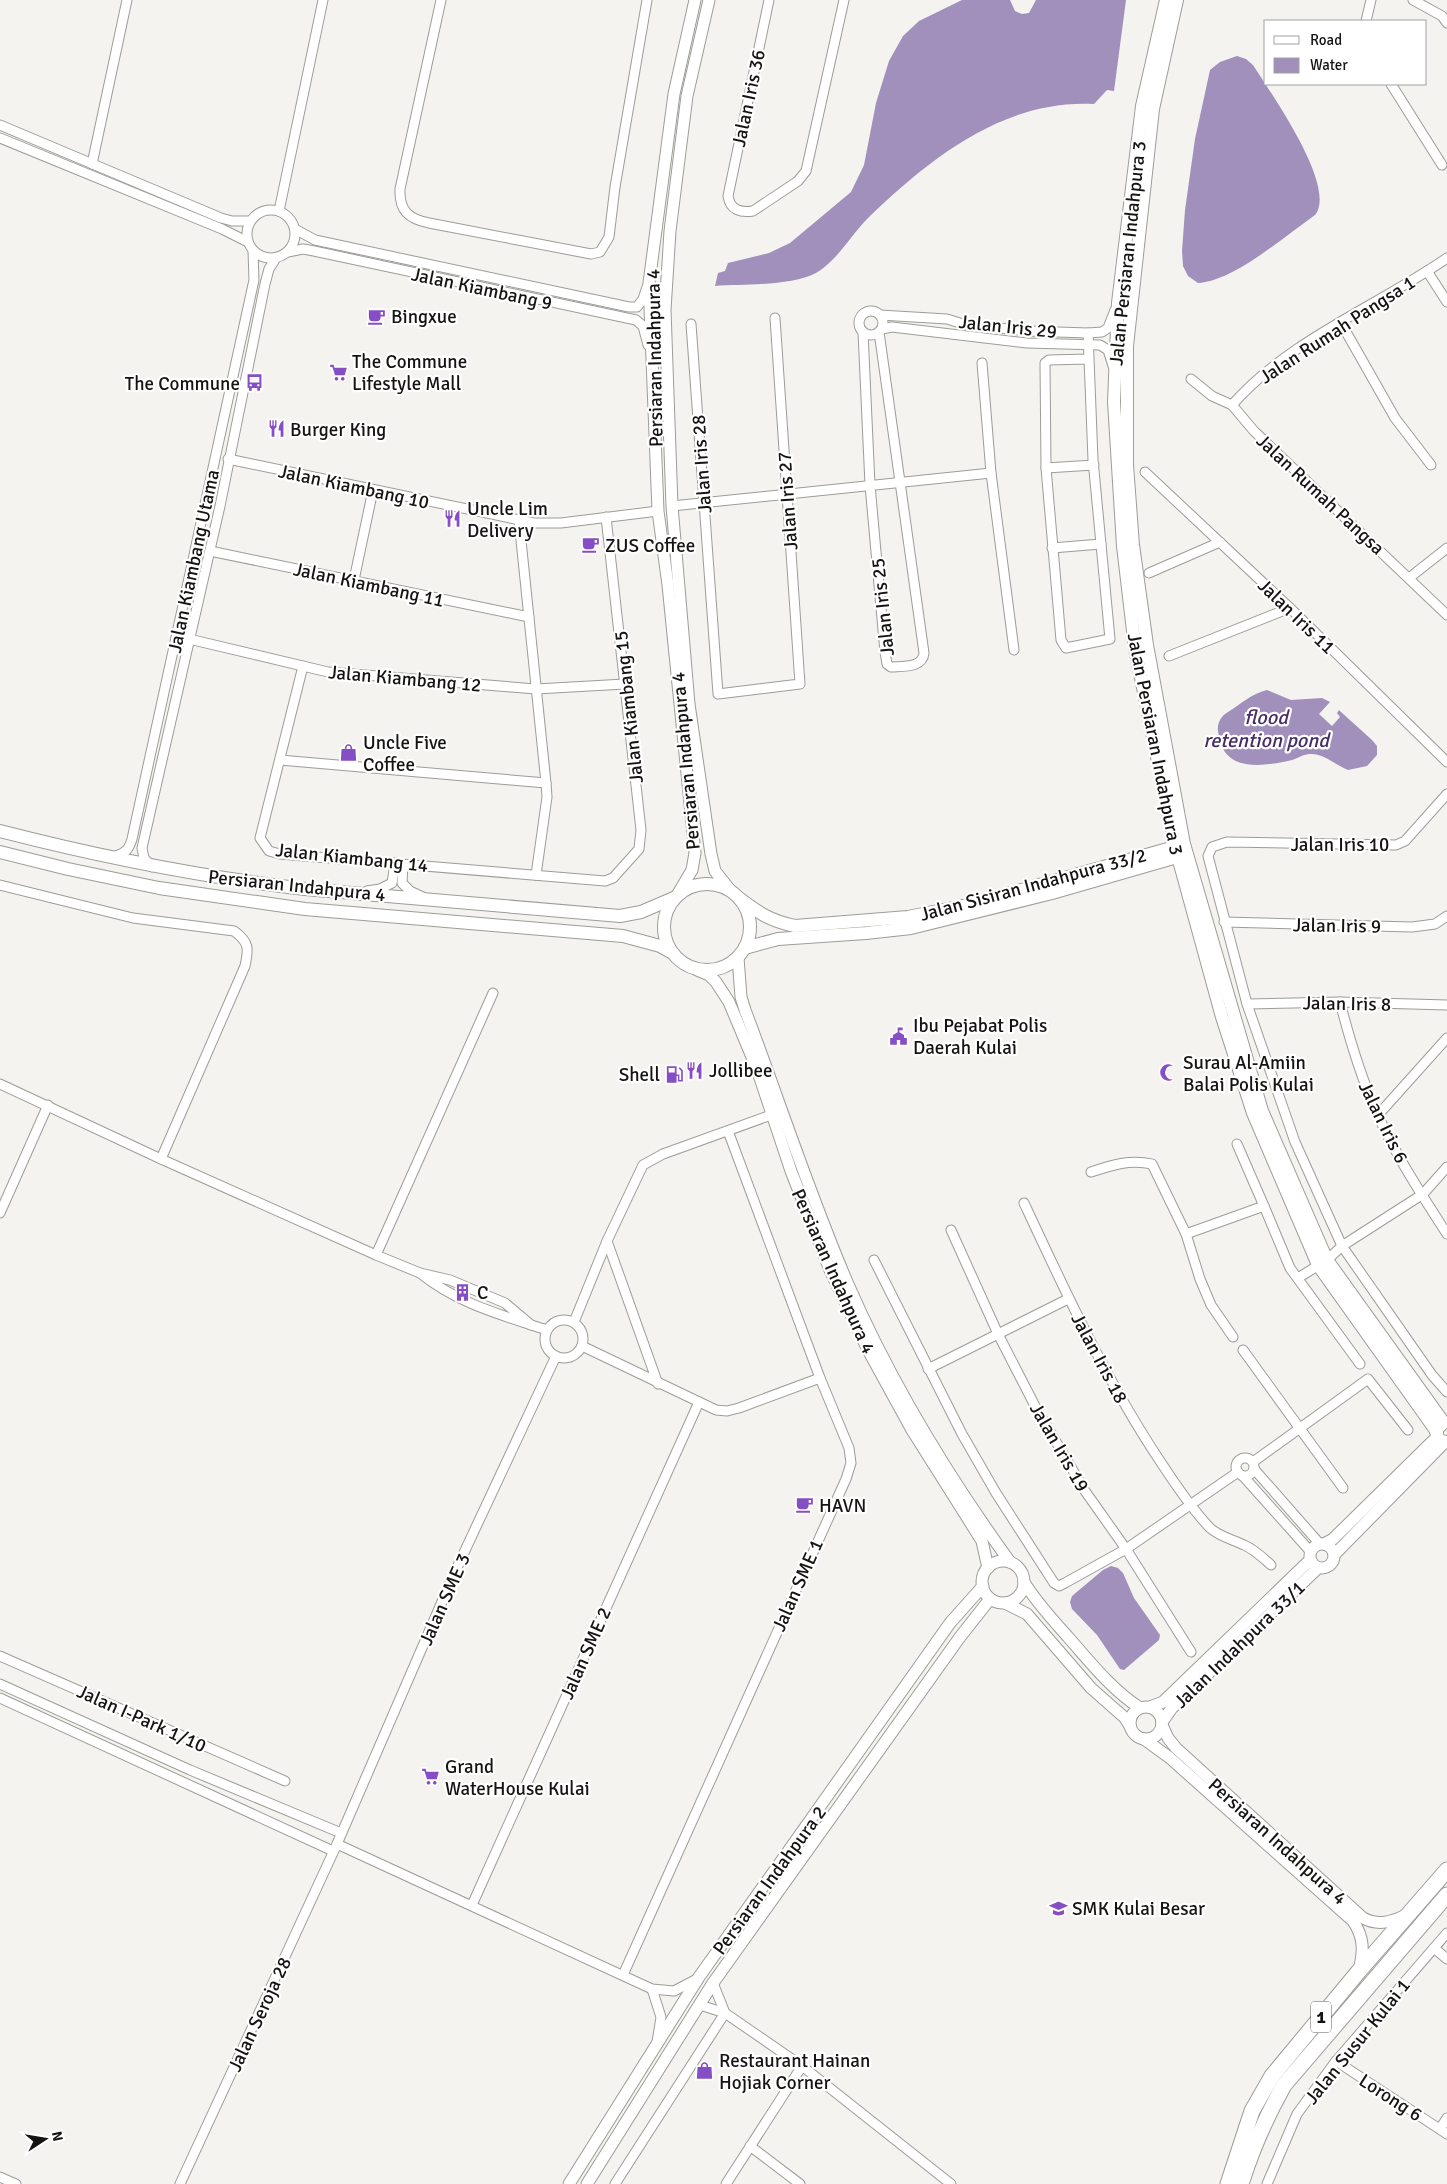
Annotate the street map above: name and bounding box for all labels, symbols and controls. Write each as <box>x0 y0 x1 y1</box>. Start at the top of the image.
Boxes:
legend <box>1264 20 1427 85</box>
text: Road <box>1310 31 1342 49</box>
street label: Jalan Iris 36 <box>727 48 771 149</box>
text: Water <box>1310 56 1348 74</box>
street label: Jalan Persiaran Indahpura 3 <box>1104 140 1152 367</box>
street label: Jalan Kiambang 9 <box>409 262 554 316</box>
street label: Persiaran Indahpura 4 <box>641 269 669 447</box>
street label: Jalan Rumah Pangsa 1 <box>1255 271 1420 389</box>
place label: Bingxue <box>391 305 457 329</box>
cafe icon: Bingxue <box>367 306 387 326</box>
street label: Jalan Iris 29 <box>958 310 1058 344</box>
place label: The Commune Lifestyle Mall <box>352 350 467 396</box>
supermarket icon: The Commune Lifestyle Mall <box>328 362 348 382</box>
place label: The Commune <box>125 372 240 396</box>
bus stop icon: The Commune <box>244 373 264 393</box>
street label: Jalan Iris 28 <box>687 414 717 514</box>
place label: Burger King <box>290 418 386 442</box>
restaurant icon: Burger King <box>266 419 286 439</box>
street label: Jalan Rumah Pangsa <box>1251 429 1389 560</box>
street label: Jalan Iris 27 <box>773 451 803 551</box>
street label: Jalan Kiambang 10 <box>276 459 431 515</box>
street label: Jalan Kiambang Utama <box>163 467 225 655</box>
place label: Uncle Lim Delivery <box>467 497 548 543</box>
restaurant icon: Uncle Lim Delivery <box>443 509 463 529</box>
place label: ZUS Coffee <box>605 534 695 558</box>
cafe icon: ZUS Coffee <box>581 535 601 555</box>
street label: Jalan Kiambang 11 <box>291 557 446 613</box>
street label: Jalan Iris 25 <box>866 557 900 657</box>
street label: Jalan Iris 11 <box>1253 574 1340 660</box>
street label: Jalan Kiambang 15 <box>609 629 649 784</box>
street label: Jalan Persiaran Indahpura 3 <box>1122 631 1188 857</box>
street label: Jalan Kiambang 12 <box>327 660 482 698</box>
street label: Persiaran Indahpura 4 <box>666 671 706 851</box>
water label: flood retention pond <box>1203 705 1331 753</box>
place label: Uncle Five Coffee <box>363 731 447 777</box>
shop icon: Uncle Five Coffee <box>339 743 359 763</box>
street label: Jalan Iris 10 <box>1291 833 1389 857</box>
street label: Jalan Kiambang 14 <box>274 838 429 878</box>
street label: Jalan Sisiran Indahpura 33/2 <box>917 843 1149 927</box>
street label: Persiaran Indahpura 4 <box>207 865 387 907</box>
street label: Jalan Iris 9 <box>1293 913 1381 939</box>
street label: Jalan Iris 8 <box>1303 991 1391 1017</box>
place label: Ibu Pejabat Polis Daerah Kulai <box>913 1014 1047 1060</box>
public building icon: Ibu Pejabat Polis Daerah Kulai <box>889 1026 909 1046</box>
place label: Surau Al-Amiin Balai Polis Kulai <box>1183 1051 1314 1097</box>
place label: Jollibee <box>709 1059 772 1083</box>
restaurant icon: Jollibee <box>685 1060 705 1080</box>
place label: Shell <box>619 1063 660 1087</box>
mosque icon: Surau Al-Amiin Balai Polis Kulai <box>1159 1063 1179 1083</box>
fuel station icon: Shell <box>664 1064 684 1084</box>
street label: Jalan Iris 6 <box>1353 1078 1413 1167</box>
street label: Persiaran Indahpura 4 <box>786 1185 880 1358</box>
place label: C <box>477 1281 488 1305</box>
building icon: C <box>453 1282 473 1302</box>
street label: Jalan Iris 18 <box>1065 1309 1133 1408</box>
street label: Jalan Iris 19 <box>1024 1399 1094 1496</box>
place label: HAVN <box>819 1494 866 1518</box>
cafe icon: HAVN <box>795 1495 815 1515</box>
street label: Jalan SME 1 <box>767 1536 829 1635</box>
street label: Jalan SME 3 <box>414 1550 476 1649</box>
street label: Jalan Indahpura 33/1 <box>1169 1576 1310 1714</box>
street label: Jalan SME 2 <box>555 1604 617 1703</box>
street label: Jalan I-Park 1/10 <box>73 1680 210 1758</box>
place label: Grand WaterHouse Kulai <box>445 1755 590 1801</box>
supermarket icon: Grand WaterHouse Kulai <box>421 1767 441 1787</box>
street label: Persiaran Indahpura 4 <box>1203 1773 1352 1910</box>
street label: Persiaran Indahpura 2 <box>708 1801 832 1960</box>
place label: SMK Kulai Besar <box>1072 1897 1205 1921</box>
school or university icon: SMK Kulai Besar <box>1048 1898 1068 1918</box>
street label: Jalan Seroja 28 <box>223 1953 297 2076</box>
street label: Jalan Susur Kulai 1 <box>1300 1974 1416 2109</box>
road number: 1 <box>1311 2001 1331 2032</box>
place label: Restaurant Hainan Hojiak Corner <box>719 2049 870 2095</box>
shop icon: Restaurant Hainan Hojiak Corner <box>695 2061 715 2081</box>
street label: Lorong 6 <box>1354 2069 1427 2127</box>
north arrow <box>20 2114 70 2164</box>
text: N <box>48 2130 67 2143</box>

